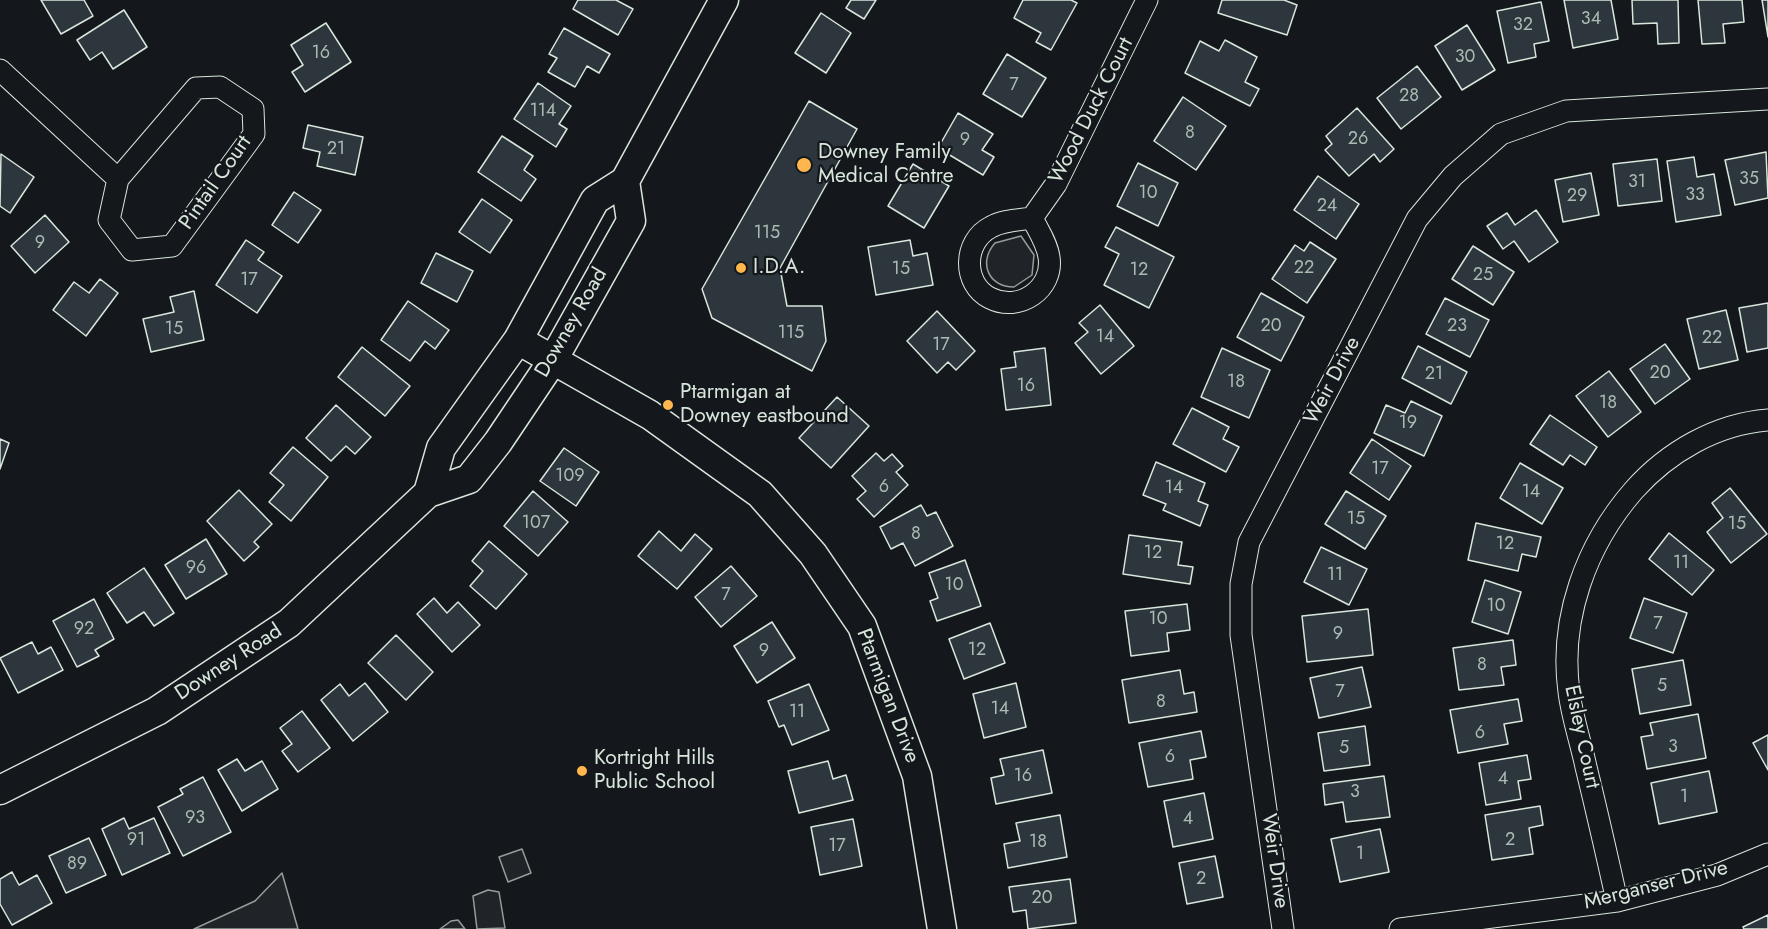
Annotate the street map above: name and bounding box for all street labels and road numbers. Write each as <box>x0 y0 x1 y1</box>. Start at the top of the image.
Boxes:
street label: Wood Duck Court <box>1044 34 1140 188</box>
street label: Pintail Court <box>174 131 258 235</box>
street label: Downey Road <box>531 264 613 382</box>
street label: Weir Drive <box>1299 333 1367 429</box>
street label: Downey Road <box>171 619 287 707</box>
street label: Ptarmigan Drive <box>850 625 924 767</box>
street label: Elsley Court <box>1558 683 1604 791</box>
street label: Weir Drive <box>1255 812 1293 910</box>
street label: Merganser Drive <box>1582 856 1730 916</box>

